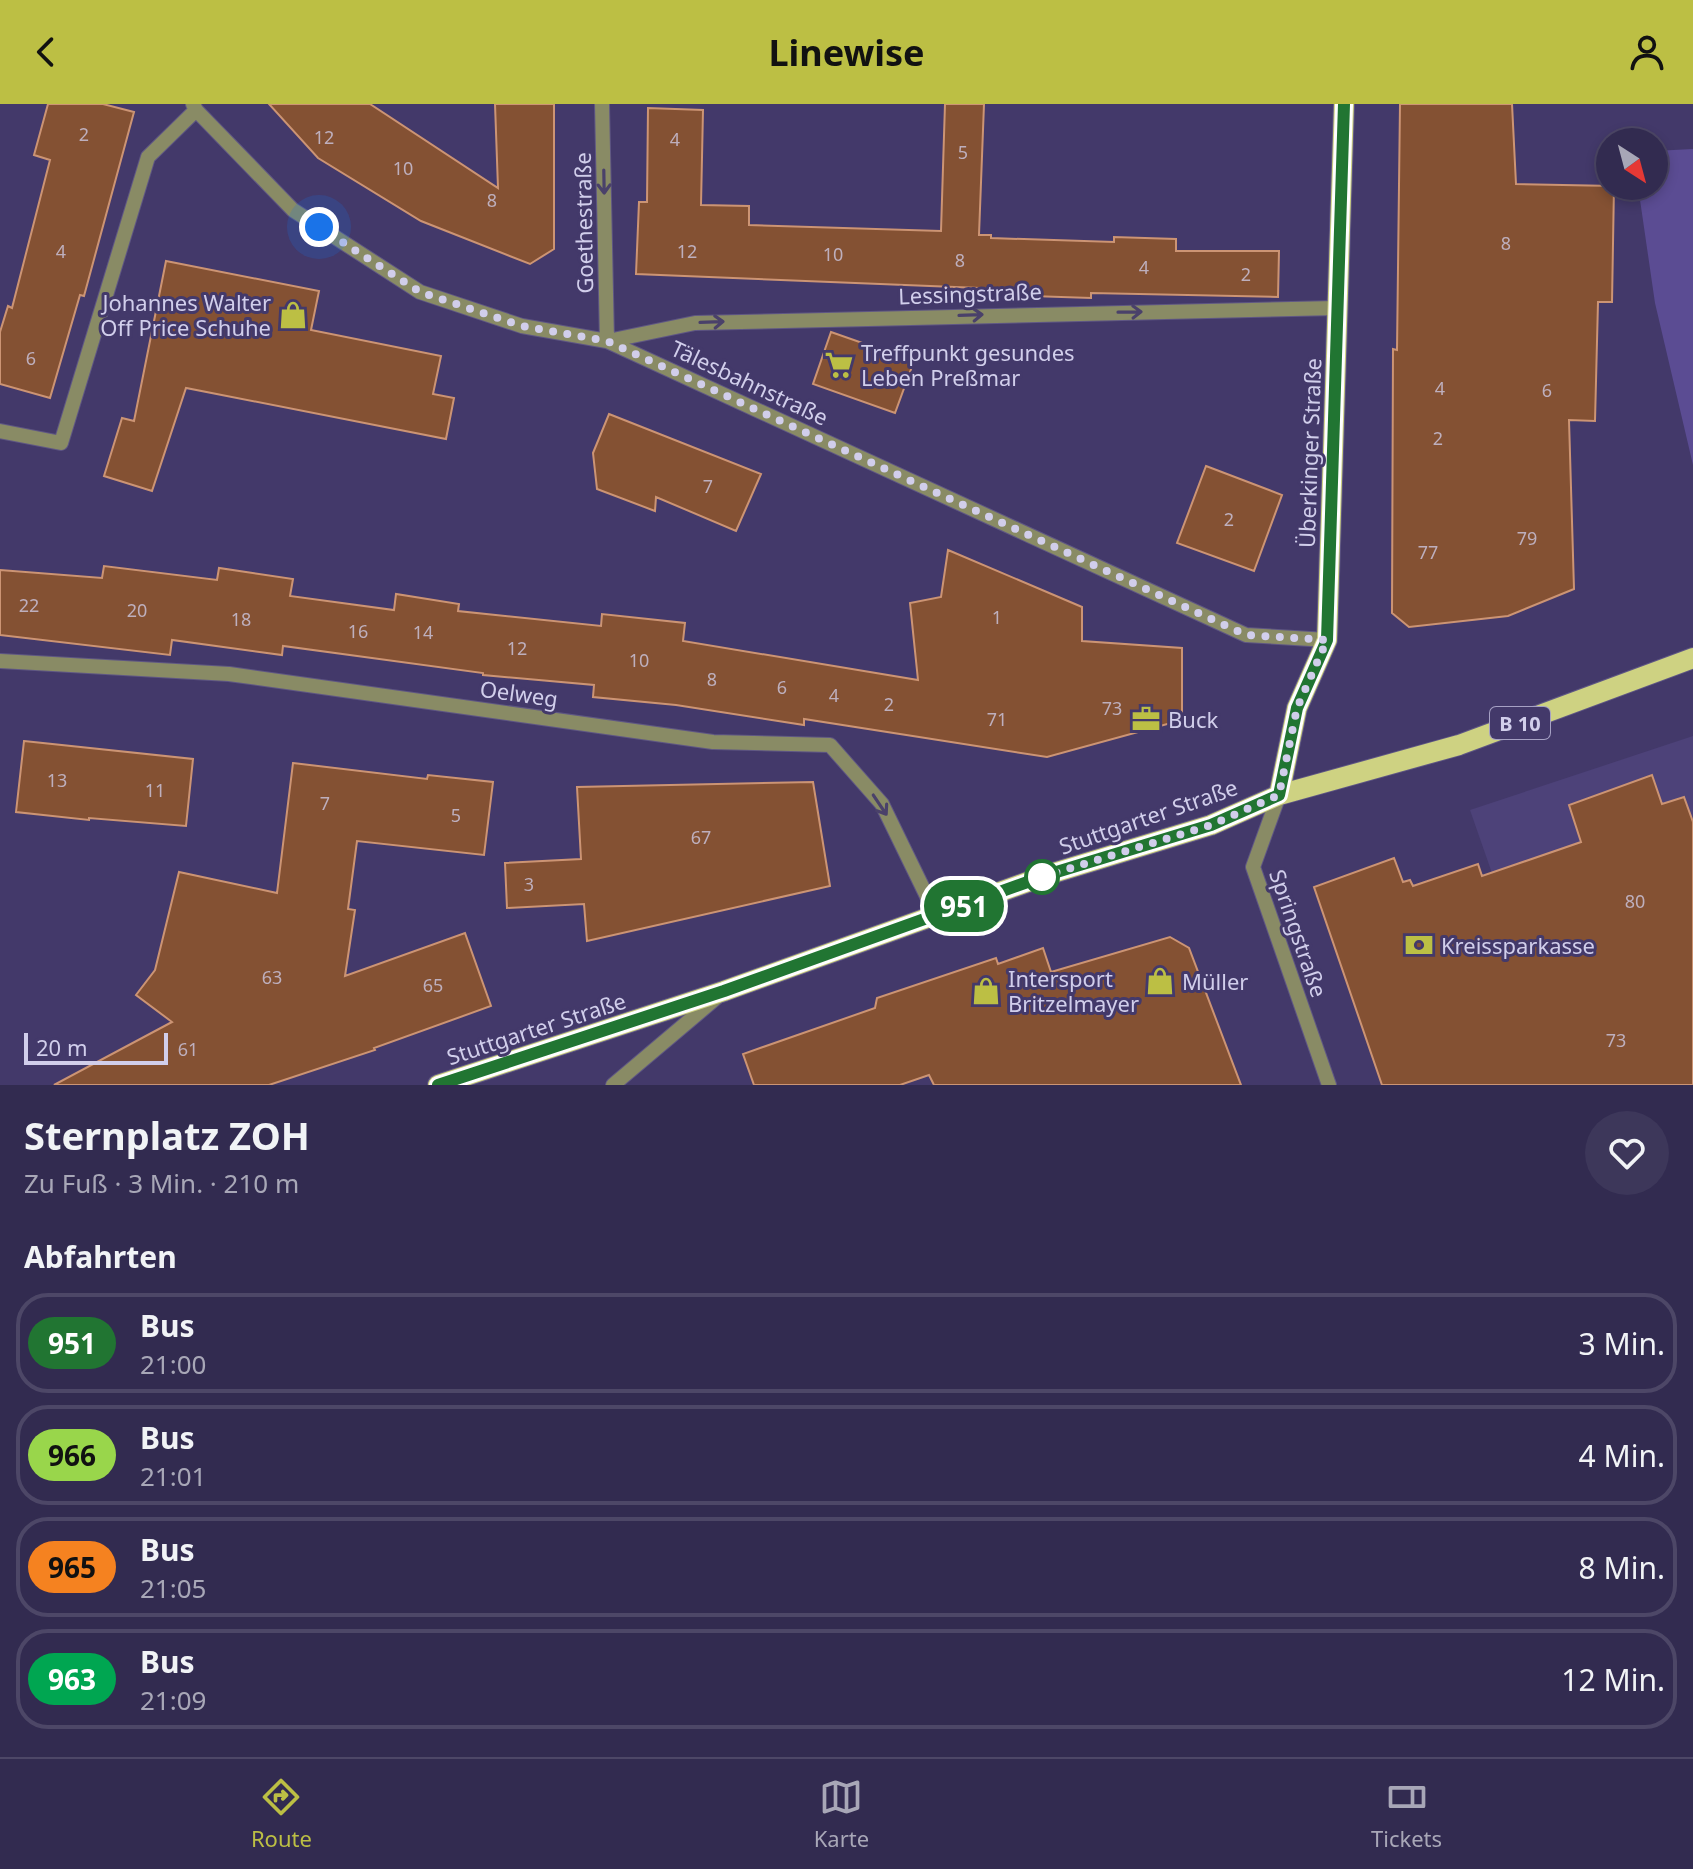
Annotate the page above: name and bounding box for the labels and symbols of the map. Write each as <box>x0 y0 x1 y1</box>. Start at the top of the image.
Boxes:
house number: 2 <box>79 122 89 146</box>
house number: 12 <box>314 125 334 149</box>
house number: 4 <box>670 127 680 151</box>
north arrow <box>1596 128 1668 200</box>
house number: 5 <box>958 140 968 164</box>
street label: Goethestraße <box>567 152 599 294</box>
house number: 10 <box>393 156 413 180</box>
one-way arrow <box>596 168 611 195</box>
house number: 8 <box>487 188 497 212</box>
your location <box>299 207 339 247</box>
house number: 8 <box>1501 231 1511 255</box>
house number: 4 <box>56 239 66 263</box>
house number: 12 <box>677 239 697 263</box>
house number: 10 <box>823 242 843 266</box>
house number: 8 <box>955 248 965 272</box>
house number: 4 <box>1139 255 1149 279</box>
house number: 2 <box>1241 262 1251 286</box>
street label: Lessingstraße <box>898 276 1042 310</box>
place label: Johannes Walter Off Price Schuhe <box>100 287 271 342</box>
shop icon: Johannes Walter Off Price Schuhe <box>278 300 308 330</box>
one-way arrow <box>1116 304 1143 319</box>
one-way arrow <box>957 308 984 323</box>
one-way arrow <box>698 315 725 330</box>
street label: Tälesbahnstraße <box>667 332 833 432</box>
place label: Treffpunkt gesundes Leben Preßmar <box>861 337 1075 392</box>
house number: 6 <box>26 346 36 370</box>
supermarket icon: Treffpunkt gesundes Leben Preßmar <box>824 350 854 380</box>
street label: Überkinger Straße <box>1291 357 1327 549</box>
house number: 4 <box>1435 376 1445 400</box>
house number: 6 <box>1542 378 1552 402</box>
house number: 2 <box>1433 426 1443 450</box>
house number: 7 <box>703 474 713 498</box>
house number: 2 <box>1224 507 1234 531</box>
house number: 79 <box>1517 526 1537 550</box>
house number: 77 <box>1418 540 1438 564</box>
house number: 22 <box>19 593 39 617</box>
house number: 20 <box>127 598 147 622</box>
house number: 1 <box>992 605 1002 629</box>
house number: 18 <box>231 607 251 631</box>
house number: 16 <box>348 619 368 643</box>
house number: 14 <box>413 620 433 644</box>
house number: 12 <box>507 636 527 660</box>
house number: 10 <box>629 648 649 672</box>
house number: 8 <box>707 667 717 691</box>
street label: Oelweg <box>478 673 560 713</box>
house number: 6 <box>777 675 787 699</box>
house number: 4 <box>829 683 839 707</box>
house number: 2 <box>884 692 894 716</box>
house number: 73 <box>1102 696 1122 720</box>
office icon: Buck <box>1131 704 1161 734</box>
place label: Buck <box>1168 704 1218 734</box>
house number: 71 <box>987 707 1007 731</box>
road number: B 10 <box>1490 707 1550 739</box>
house number: 13 <box>47 768 67 792</box>
street label: Stuttgarter Straße <box>1055 771 1241 861</box>
house number: 11 <box>145 778 165 802</box>
house number: 7 <box>320 791 330 815</box>
one-way arrow <box>872 793 889 815</box>
house number: 5 <box>451 803 461 827</box>
house number: 67 <box>691 825 711 849</box>
unlabelled marker <box>1025 860 1059 894</box>
street label: Springstraße <box>1263 865 1335 1001</box>
house number: 3 <box>524 872 534 896</box>
line badge: 951 <box>918 880 1010 932</box>
house number: 80 <box>1625 889 1645 913</box>
bank icon: Kreissparkasse <box>1404 930 1434 960</box>
place label: Kreissparkasse <box>1441 930 1595 960</box>
place label: Intersport Britzelmayer <box>1008 963 1139 1018</box>
house number: 63 <box>262 965 282 989</box>
shop icon: Müller <box>1145 966 1175 996</box>
place label: Müller <box>1182 966 1248 996</box>
house number: 65 <box>423 973 443 997</box>
shop icon: Intersport Britzelmayer <box>971 976 1001 1006</box>
street label: Stuttgarter Straße <box>442 985 630 1071</box>
house number: 73 <box>1606 1028 1626 1052</box>
scale bar <box>24 1029 168 1065</box>
house number: 61 <box>178 1037 198 1061</box>

